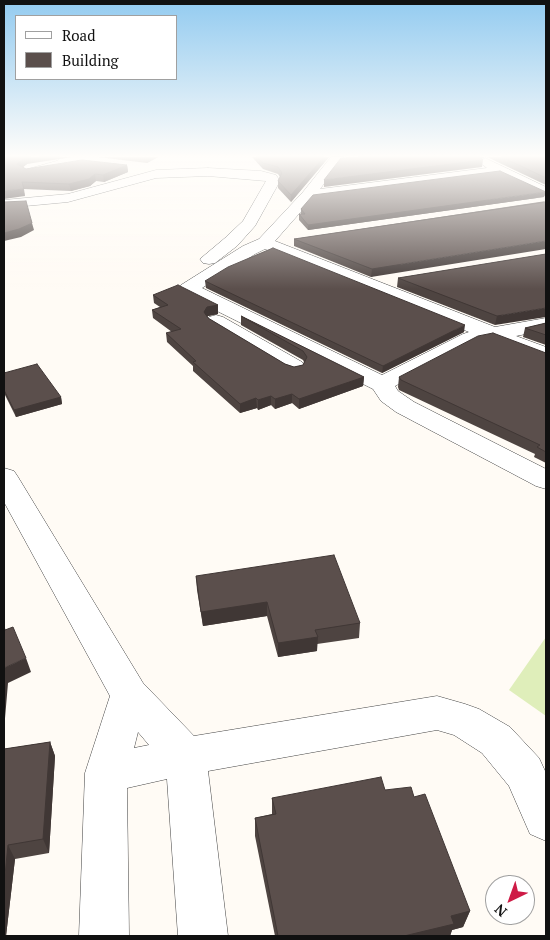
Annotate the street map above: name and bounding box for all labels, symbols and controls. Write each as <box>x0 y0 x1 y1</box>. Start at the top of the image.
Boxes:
legend <box>15 15 178 80</box>
text: Road <box>62 25 95 45</box>
text: Building <box>62 50 119 70</box>
north arrow <box>485 875 535 925</box>
text: N <box>490 900 511 921</box>

